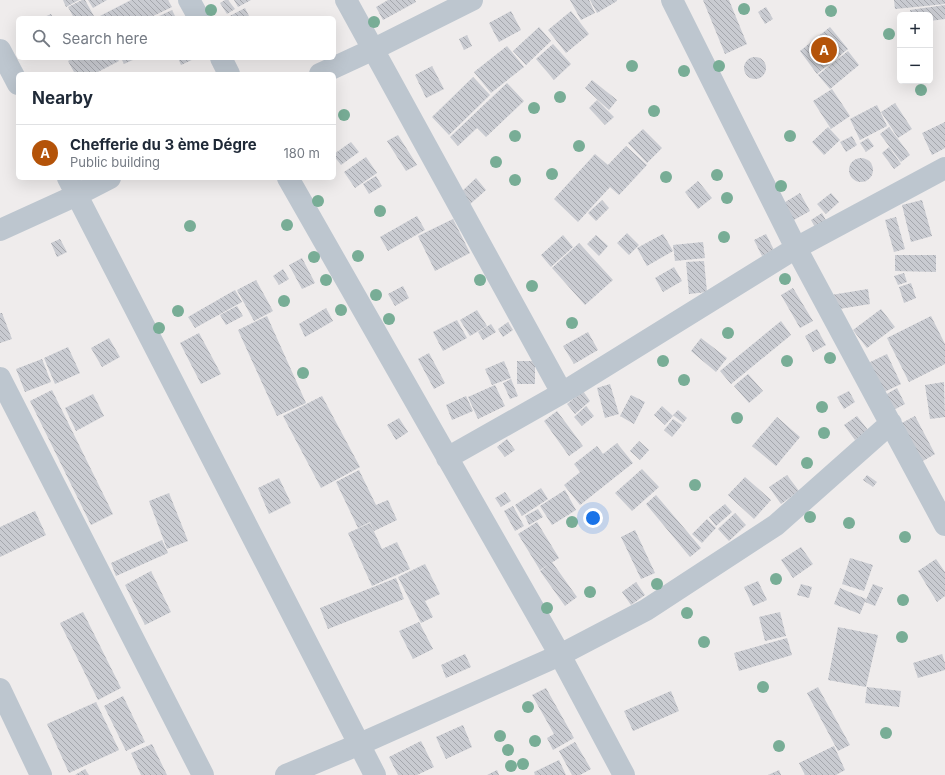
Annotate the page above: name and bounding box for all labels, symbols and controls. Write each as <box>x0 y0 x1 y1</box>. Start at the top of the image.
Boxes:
map controls <box>897 12 933 84</box>
button: + <box>897 12 933 48</box>
search box <box>16 16 336 60</box>
icon: search <box>30 27 52 49</box>
text: Search here <box>62 29 148 48</box>
pin: A <box>811 35 837 65</box>
button: − <box>897 48 933 84</box>
text: Nearby <box>32 88 93 108</box>
text: Chefferie du 3 ème Dégre <box>70 135 257 154</box>
text: A <box>40 145 50 161</box>
text: 180 m <box>283 145 320 161</box>
text: Public building <box>70 154 160 170</box>
your location <box>583 508 603 528</box>

